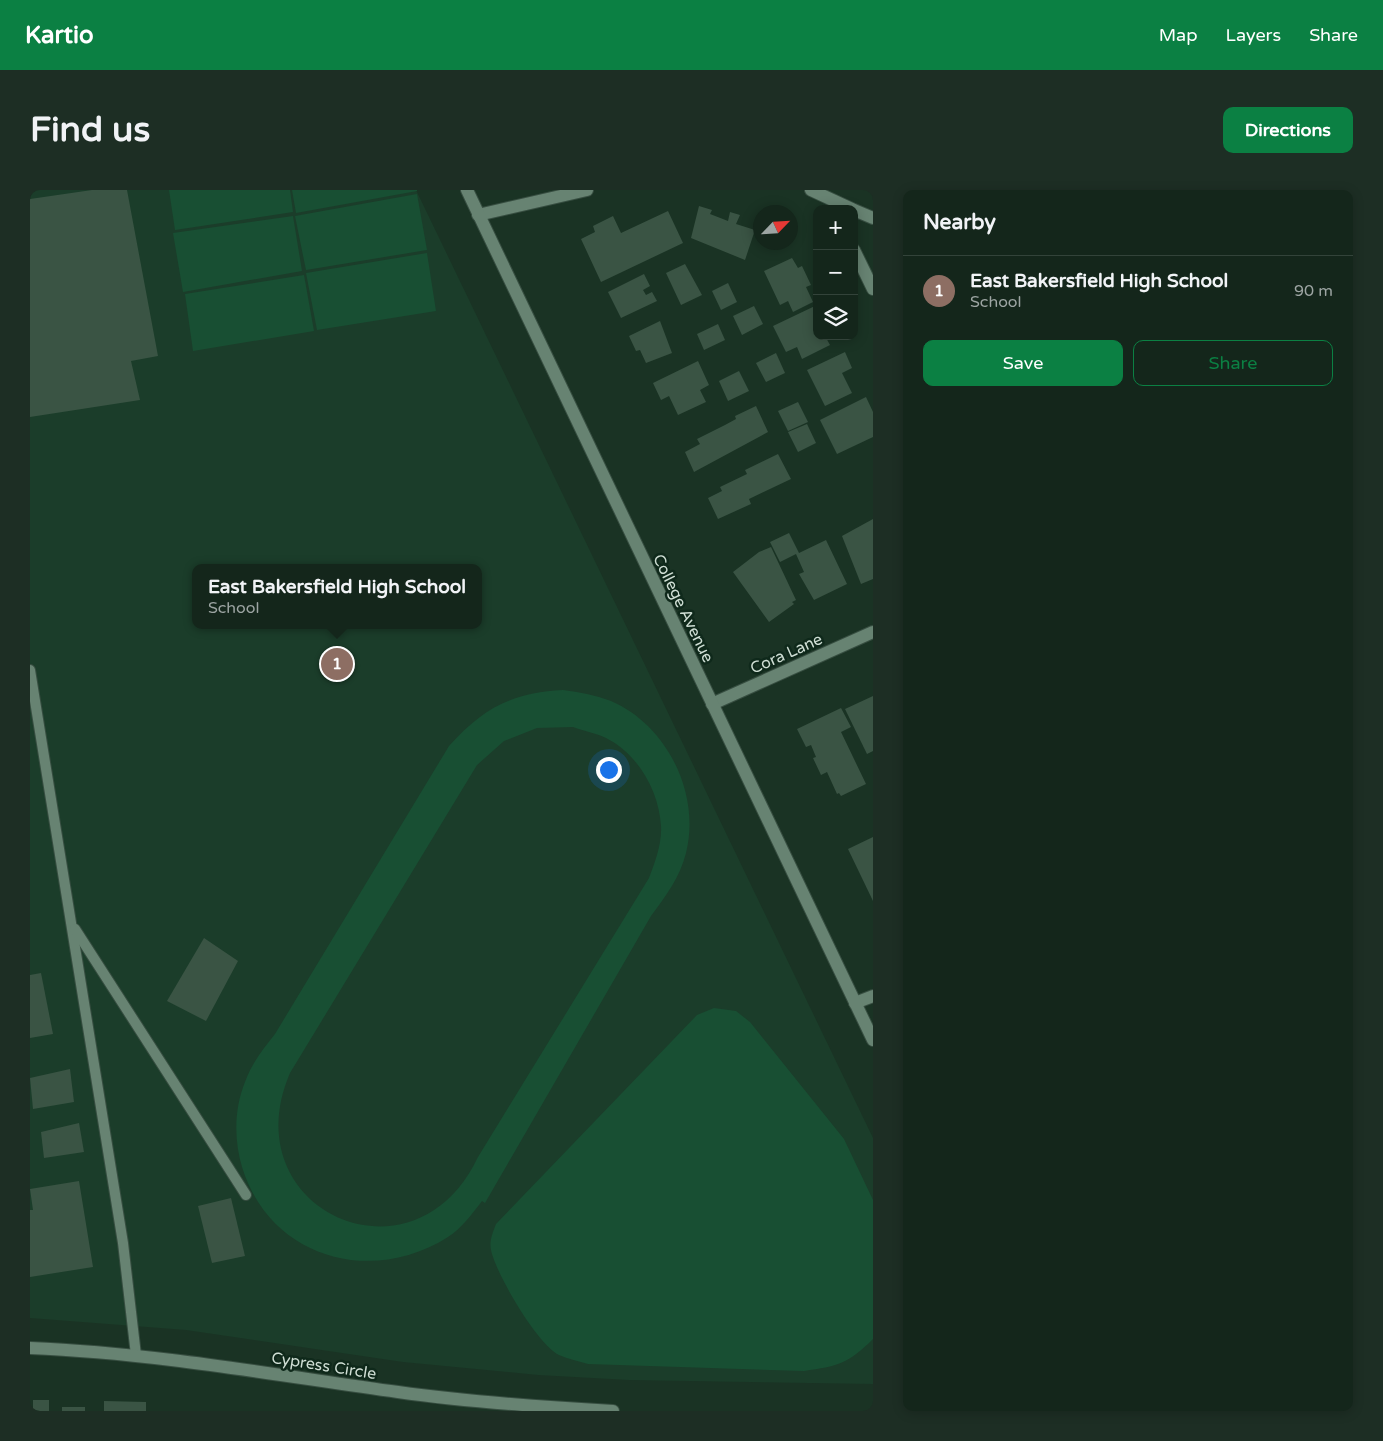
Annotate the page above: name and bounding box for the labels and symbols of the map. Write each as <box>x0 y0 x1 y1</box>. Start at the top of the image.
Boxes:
north arrow <box>753 205 798 250</box>
street label: College Avenue <box>648 551 718 666</box>
street label: Cora Lane <box>747 629 826 679</box>
pin: 1 <box>321 645 353 683</box>
your location <box>596 757 622 783</box>
street label: Cypress Circle <box>270 1348 378 1384</box>

